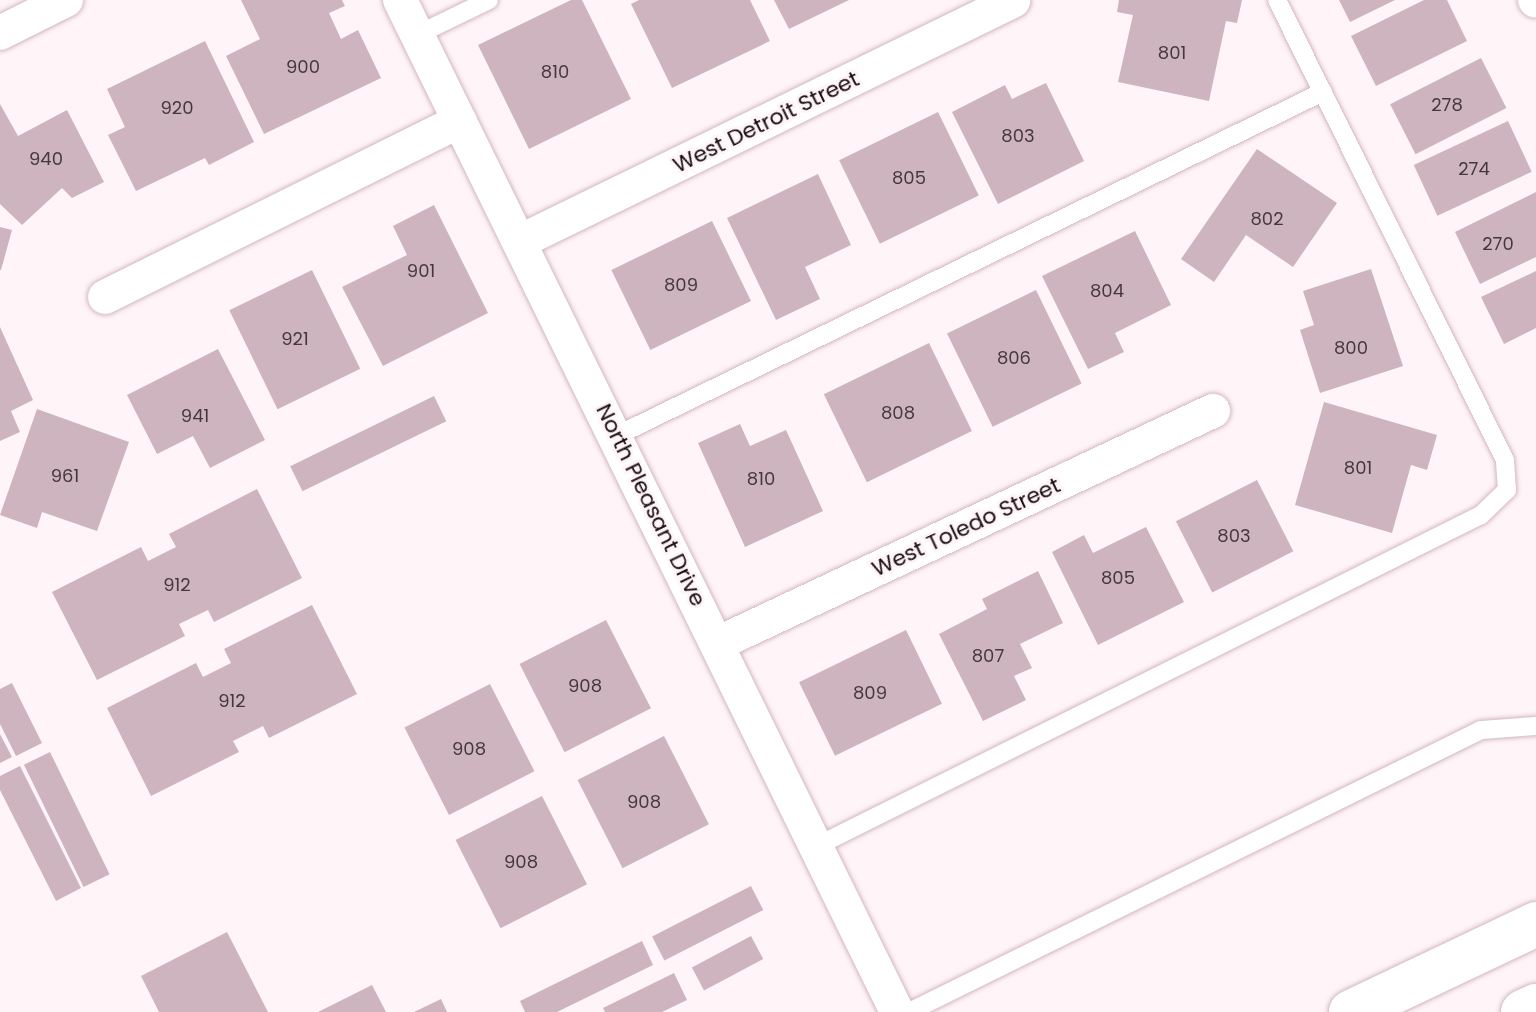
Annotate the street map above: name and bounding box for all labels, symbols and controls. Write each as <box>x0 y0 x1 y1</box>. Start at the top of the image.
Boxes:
house number: 801 <box>1158 42 1186 64</box>
house number: 900 <box>286 56 320 78</box>
house number: 810 <box>541 61 569 83</box>
street label: West Detroit Street <box>669 65 863 179</box>
house number: 278 <box>1431 94 1463 116</box>
house number: 920 <box>161 97 193 119</box>
house number: 803 <box>1001 125 1035 147</box>
house number: 940 <box>29 148 63 170</box>
house number: 274 <box>1458 158 1490 180</box>
house number: 805 <box>892 167 926 189</box>
house number: 802 <box>1250 208 1284 230</box>
house number: 270 <box>1482 233 1514 255</box>
house number: 901 <box>407 260 435 282</box>
house number: 809 <box>664 274 698 296</box>
house number: 804 <box>1090 280 1124 302</box>
house number: 921 <box>281 328 309 350</box>
house number: 800 <box>1334 337 1368 359</box>
house number: 806 <box>997 347 1031 369</box>
street label: North Pleasant Drive <box>591 400 711 610</box>
house number: 808 <box>881 402 915 424</box>
house number: 941 <box>181 405 209 427</box>
house number: 801 <box>1344 457 1372 479</box>
house number: 961 <box>51 465 79 487</box>
house number: 810 <box>747 468 775 490</box>
street label: West Toledo Street <box>868 472 1064 582</box>
house number: 803 <box>1217 525 1251 547</box>
house number: 805 <box>1101 567 1135 589</box>
house number: 912 <box>163 574 191 596</box>
house number: 807 <box>972 645 1004 667</box>
house number: 908 <box>568 675 602 697</box>
house number: 809 <box>853 682 887 704</box>
house number: 912 <box>218 690 246 712</box>
house number: 908 <box>452 738 486 760</box>
house number: 908 <box>627 791 661 813</box>
house number: 908 <box>504 851 538 873</box>

